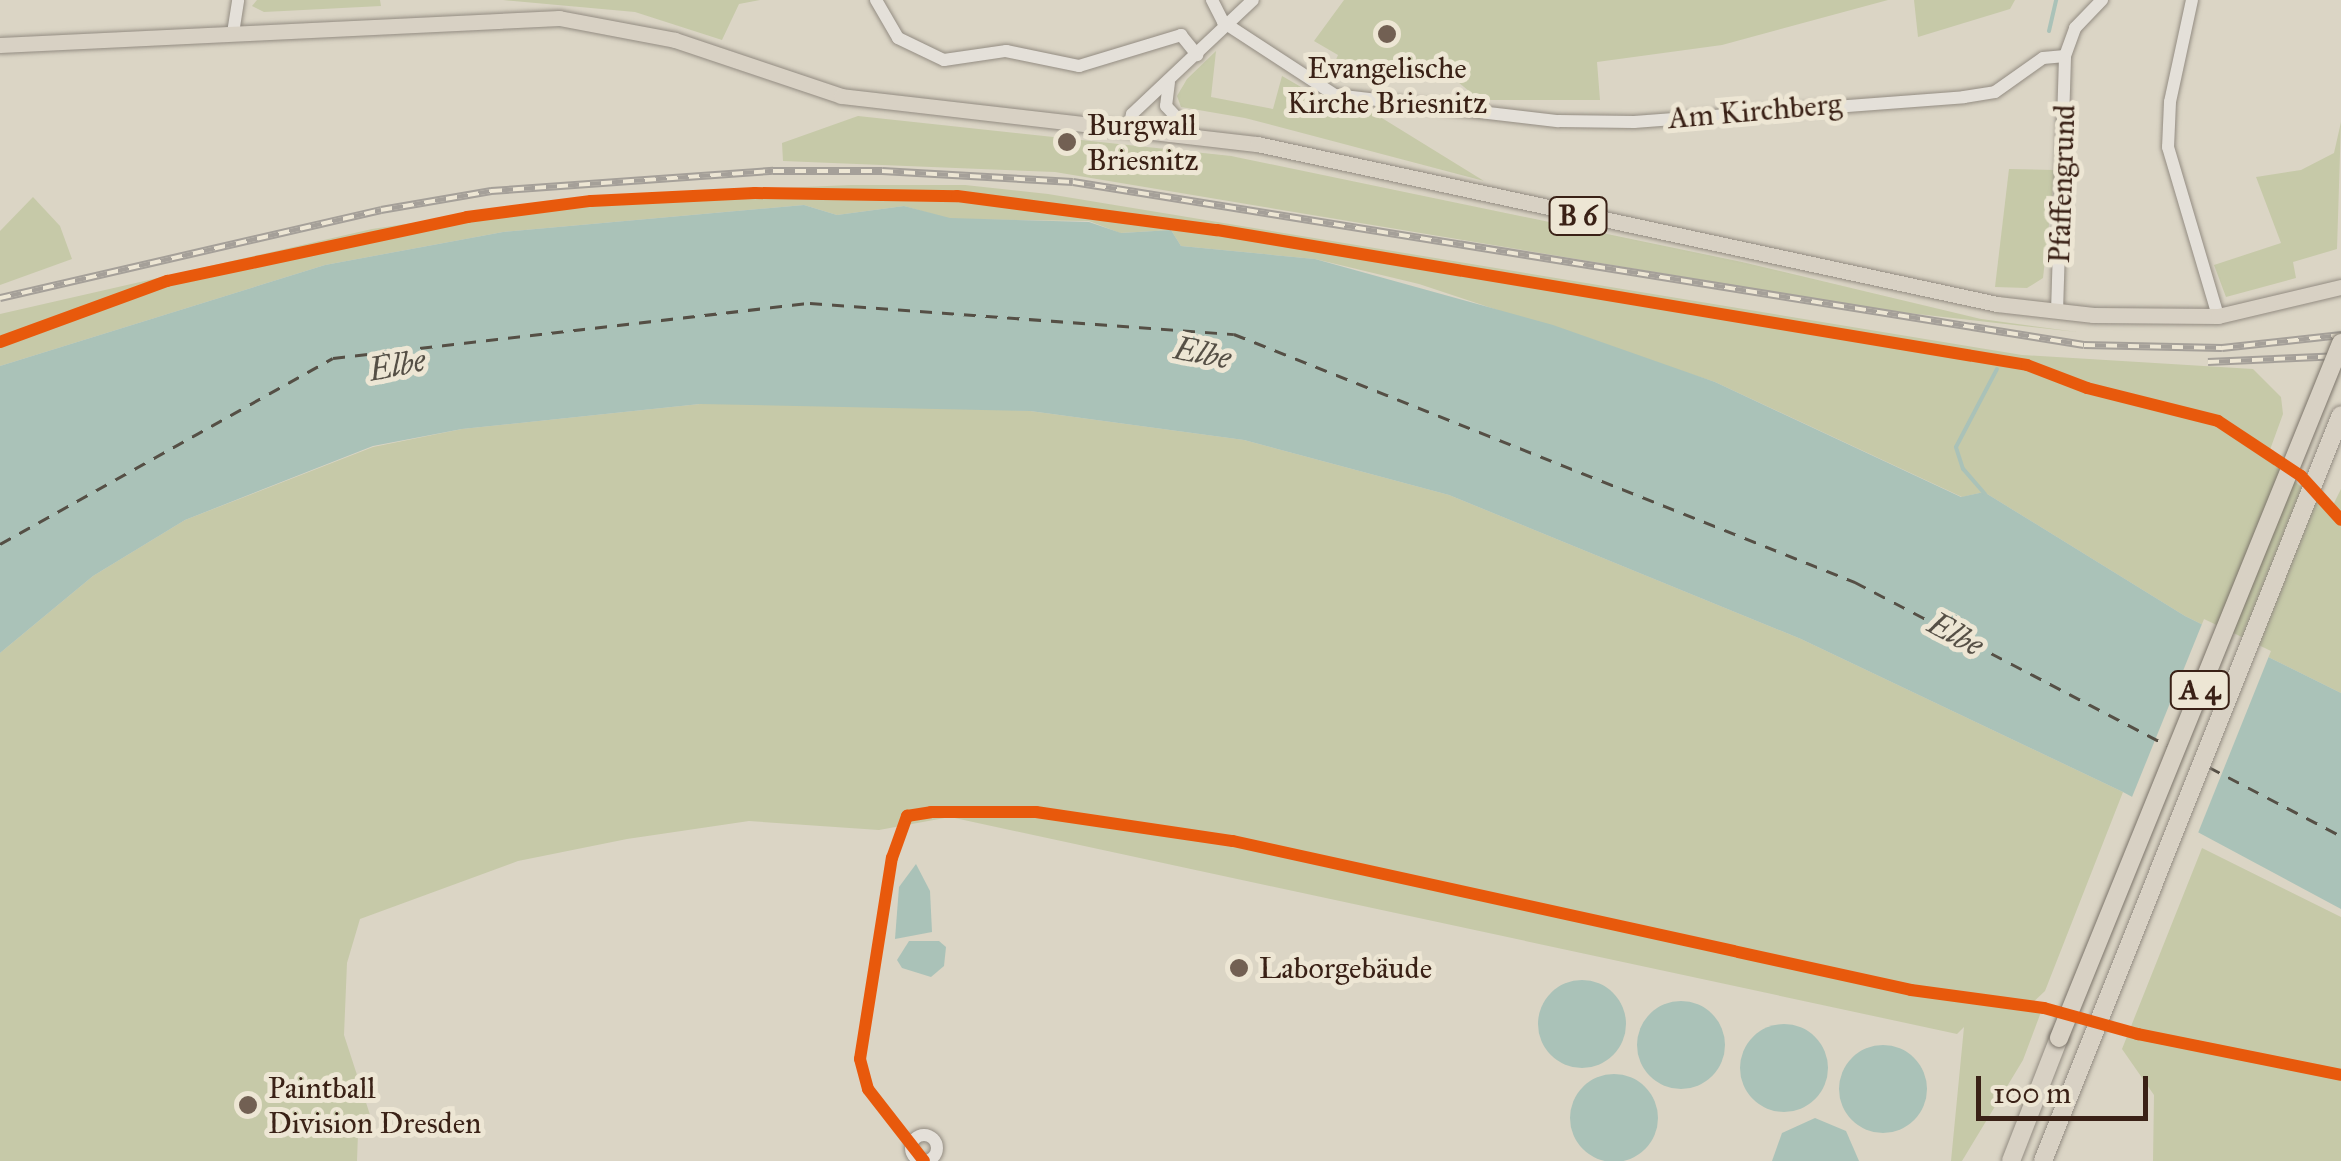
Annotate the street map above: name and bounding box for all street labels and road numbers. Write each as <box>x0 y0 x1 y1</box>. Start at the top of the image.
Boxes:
street label: Am Kirchberg <box>1667 85 1843 137</box>
street label: Pfaffengrund <box>2041 104 2083 264</box>
road number: B 6 <box>1548 193 1608 239</box>
road number: A 4 <box>2168 667 2232 713</box>

